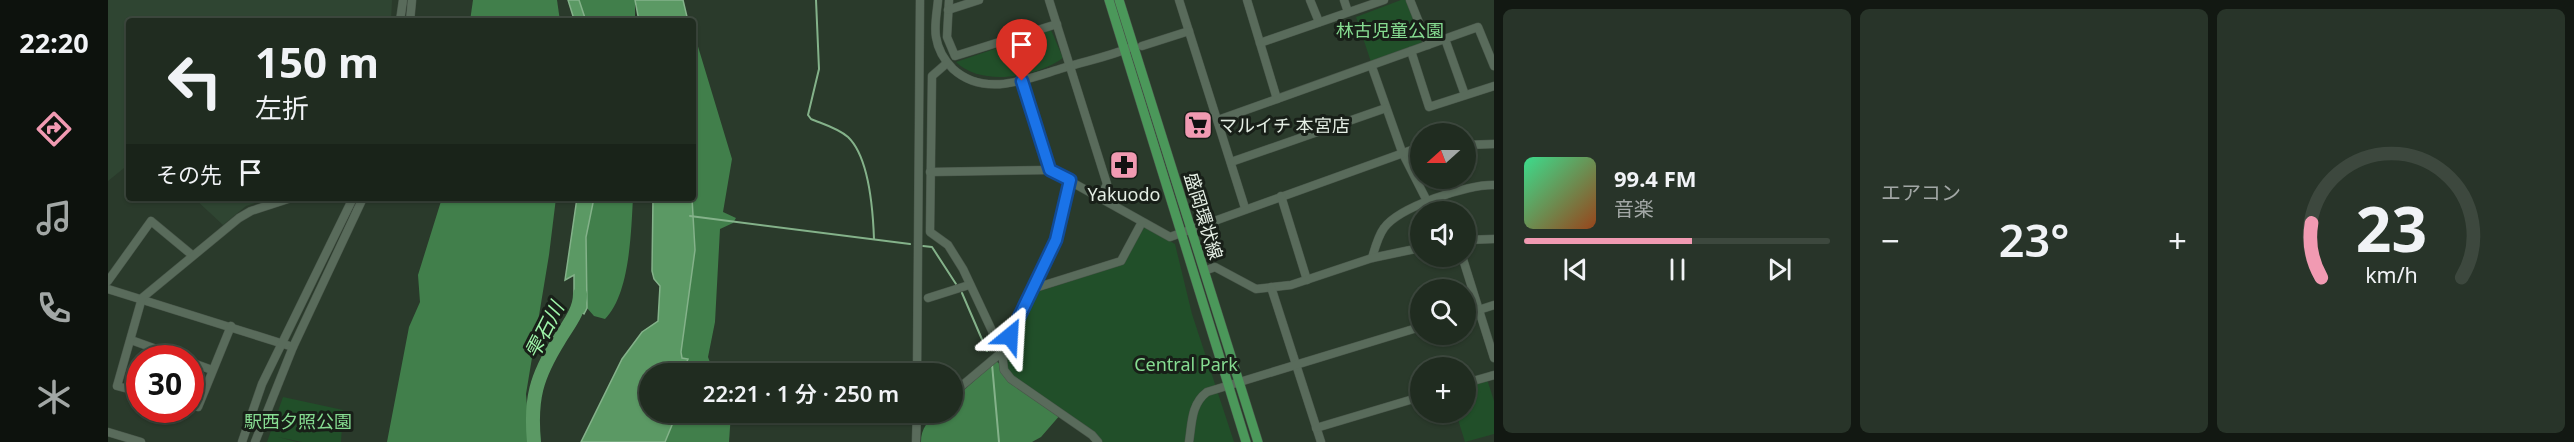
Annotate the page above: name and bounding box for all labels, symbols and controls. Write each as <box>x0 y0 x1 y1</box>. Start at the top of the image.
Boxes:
park label: 林古児童公園 <box>1336 18 1444 42</box>
pin <box>996 19 1047 81</box>
text: 22:20 <box>19 24 89 61</box>
icon: arrive <box>1005 28 1038 61</box>
text: 150 m <box>255 33 379 90</box>
icon: left <box>156 42 234 120</box>
text: 左折 <box>255 89 309 126</box>
icon: directions <box>33 108 75 150</box>
supermarket icon: マルイチ 本宮店 <box>1182 109 1214 141</box>
place label: マルイチ 本宮店 <box>1219 113 1350 137</box>
north arrow <box>1410 123 1476 189</box>
map controls <box>1410 123 1476 423</box>
pharmacy icon: Yakuodo <box>1108 149 1140 181</box>
icon: arrive <box>234 156 267 189</box>
text: その先 <box>156 159 222 189</box>
text: 99.4 FM <box>1614 163 1696 193</box>
street label: 盛岡環状線 <box>1179 169 1229 263</box>
text: エアコン <box>1881 179 1961 206</box>
place label: Yakuodo <box>1088 182 1160 206</box>
text: 23 <box>2355 185 2427 270</box>
text: 音楽 <box>1614 195 1654 222</box>
icon: music <box>33 197 75 239</box>
button: sound <box>1410 201 1476 267</box>
text: 23° <box>1999 209 2069 270</box>
text: − <box>1881 218 1900 263</box>
text: + <box>2168 218 2187 263</box>
icon: previous <box>1559 253 1592 286</box>
icon: pause <box>1661 253 1694 286</box>
icon: next <box>1763 253 1796 286</box>
text: km/h <box>2365 260 2417 289</box>
button: search <box>1410 279 1476 345</box>
icon: phone <box>33 287 75 329</box>
water label: 雫石川 <box>518 295 571 363</box>
position arrow <box>978 304 1042 368</box>
speed limit sign: 30 <box>126 345 204 423</box>
park label: Central Park <box>1134 352 1238 376</box>
button: + <box>1410 357 1476 423</box>
icon: climate <box>33 376 75 418</box>
text: 22:21 · 1 分 · 250 m <box>703 378 899 408</box>
park label: 駅西夕照公園 <box>244 409 352 433</box>

